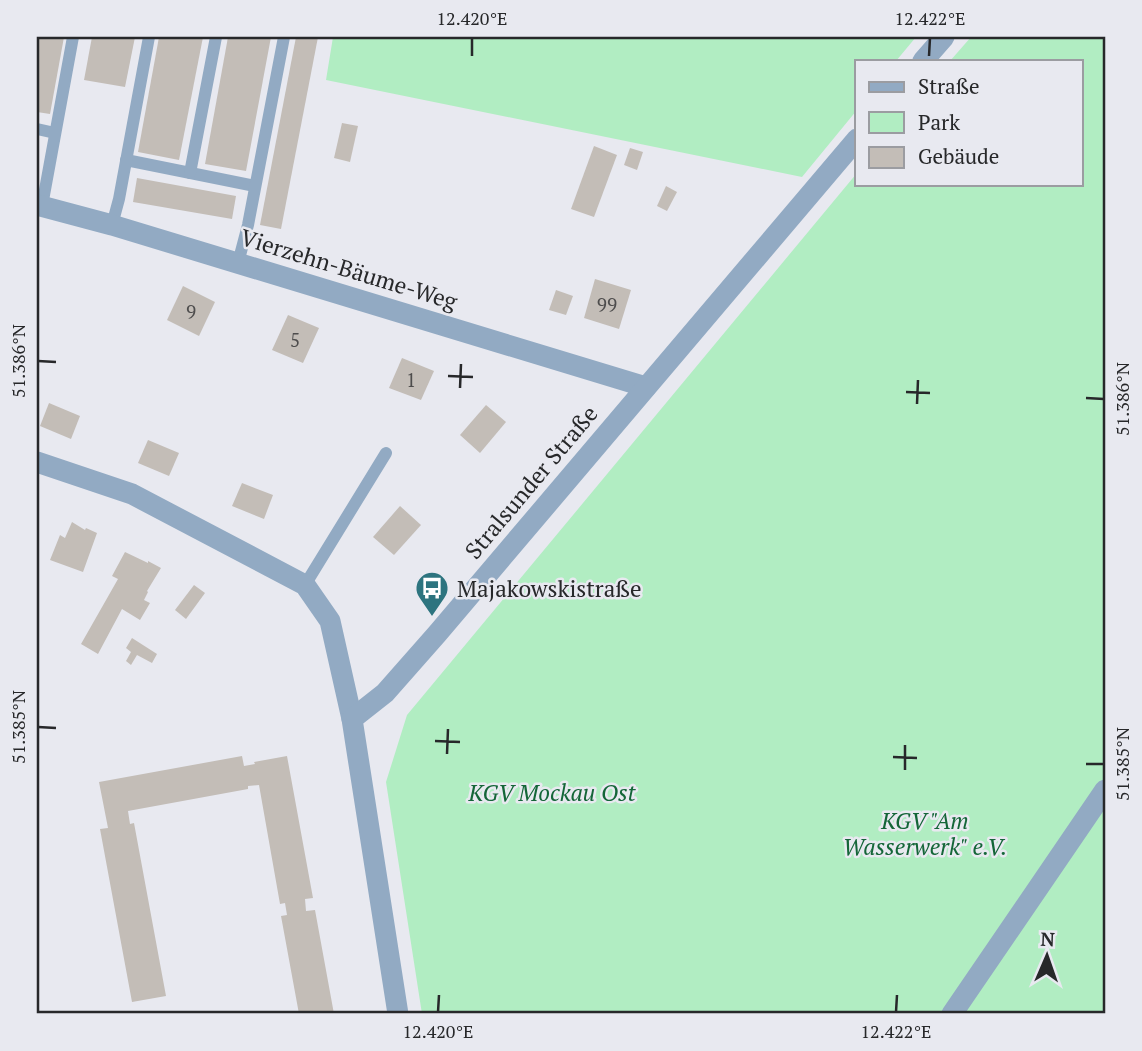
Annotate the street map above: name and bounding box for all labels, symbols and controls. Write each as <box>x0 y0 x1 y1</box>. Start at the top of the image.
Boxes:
text: 12.420°E <box>436 6 508 30</box>
text: 12.422°E <box>894 6 966 30</box>
legend <box>855 60 1082 186</box>
text: Straße <box>918 72 980 100</box>
text: Park <box>918 108 960 136</box>
text: Gebäude <box>918 142 999 170</box>
street label: Vierzehn-Bäume-Weg <box>237 221 462 317</box>
house number: 99 <box>597 292 617 317</box>
house number: 9 <box>186 299 196 324</box>
text: 51.386°N <box>6 324 30 398</box>
house number: 5 <box>290 327 300 352</box>
text: 51.386°N <box>1110 362 1134 436</box>
house number: 1 <box>406 367 416 392</box>
street label: Stralsunder Straße <box>458 399 604 565</box>
bus stop icon: Majakowskistraße <box>413 569 451 618</box>
place label: Majakowskistraße <box>457 573 642 604</box>
text: 51.385°N <box>6 690 30 764</box>
text: 51.385°N <box>1110 727 1134 801</box>
park label: KGV Mockau Ost <box>468 777 637 808</box>
park label: KGV "Am Wasserwerk" e.V. <box>843 805 1007 862</box>
north arrow <box>1012 922 1082 992</box>
text: N <box>1040 926 1056 951</box>
text: 12.420°E <box>402 1019 474 1043</box>
text: 12.422°E <box>860 1019 932 1043</box>

